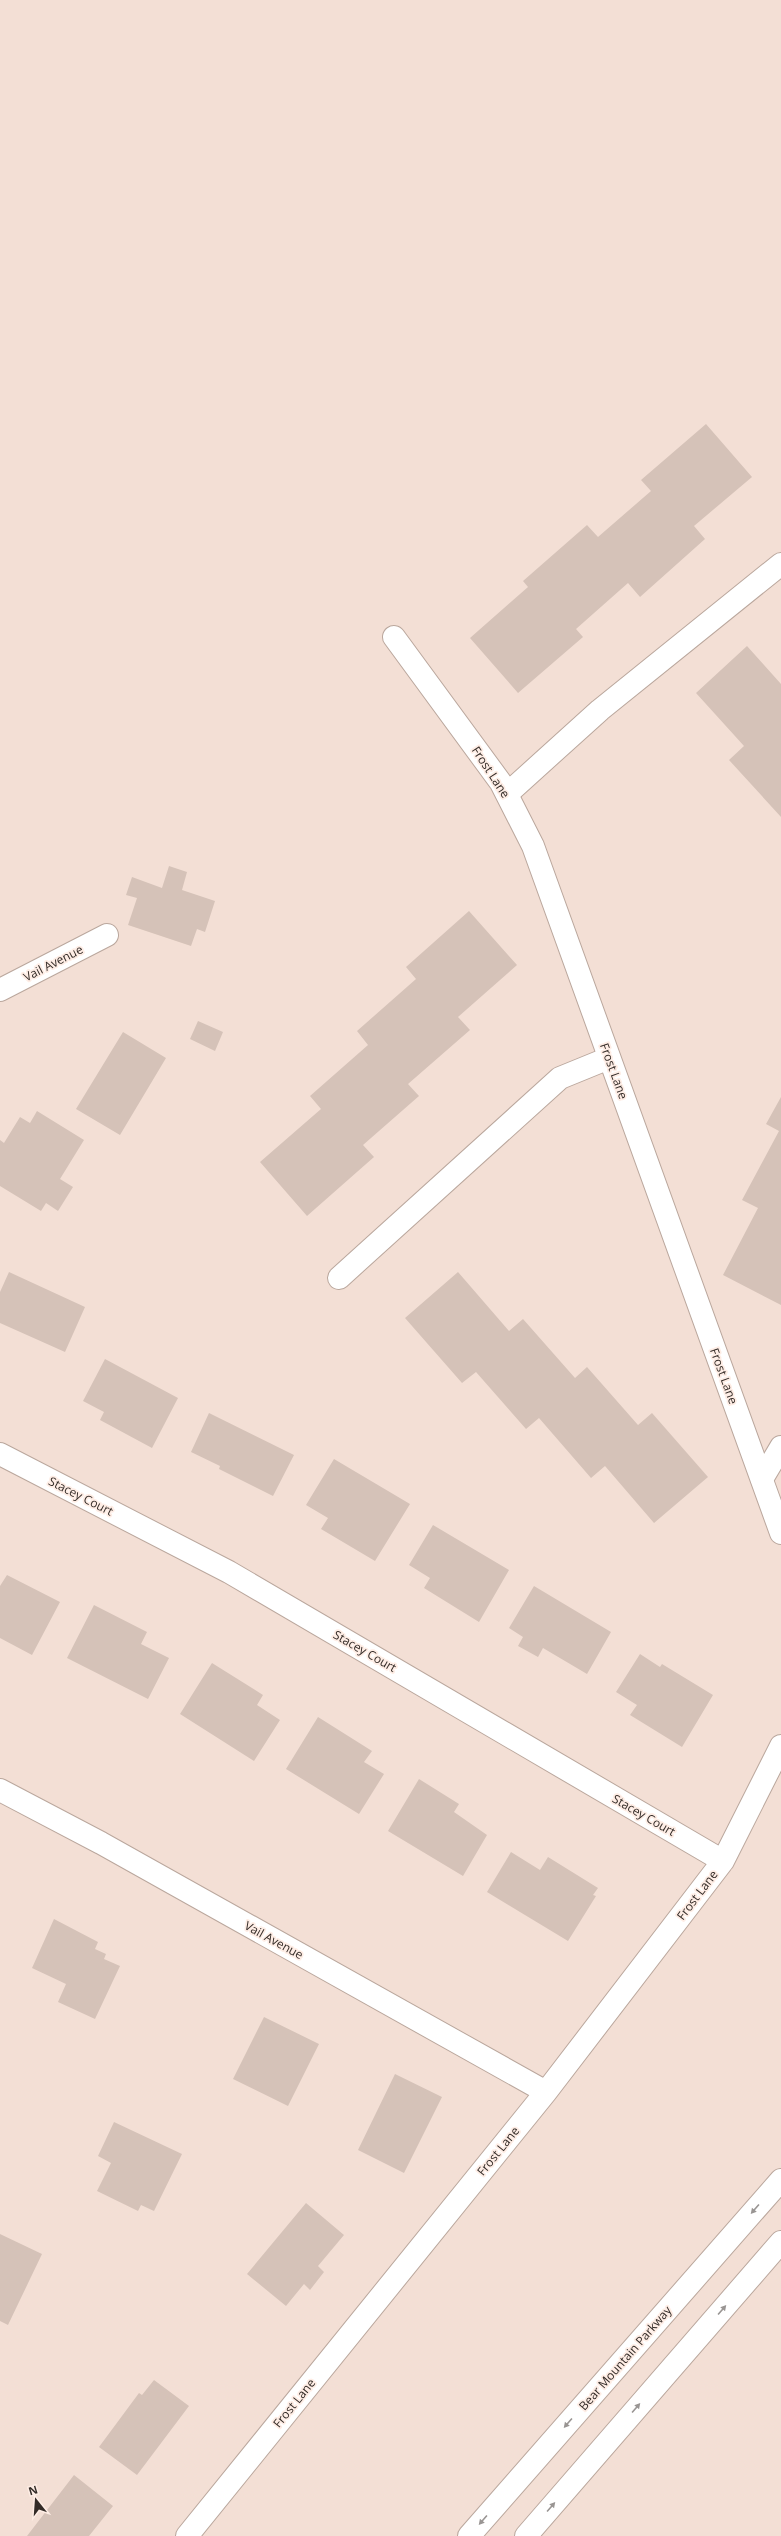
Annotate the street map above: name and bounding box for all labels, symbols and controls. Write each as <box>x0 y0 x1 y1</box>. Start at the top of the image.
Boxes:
street label: Frost Lane <box>468 743 514 801</box>
street label: Vail Avenue <box>20 941 86 985</box>
street label: Frost Lane <box>596 1041 632 1102</box>
street label: Frost Lane <box>706 1346 742 1407</box>
street label: Stacey Court <box>46 1472 116 1520</box>
street label: Stacey Court <box>330 1626 400 1676</box>
street label: Stacey Court <box>609 1790 679 1840</box>
street label: Frost Lane <box>673 1866 722 1923</box>
street label: Vail Avenue <box>242 1917 307 1963</box>
street label: Frost Lane <box>473 2123 523 2179</box>
one-way arrow <box>751 2204 760 2214</box>
street label: Bear Mountain Parkway <box>575 2301 676 2414</box>
one-way arrow <box>717 2305 726 2316</box>
street label: Frost Lane <box>269 2375 319 2431</box>
one-way arrow <box>632 2403 641 2414</box>
one-way arrow <box>564 2417 573 2428</box>
north arrow <box>16 2480 56 2520</box>
text: N <box>26 2481 39 2498</box>
one-way arrow <box>547 2501 556 2512</box>
one-way arrow <box>478 2515 487 2526</box>

